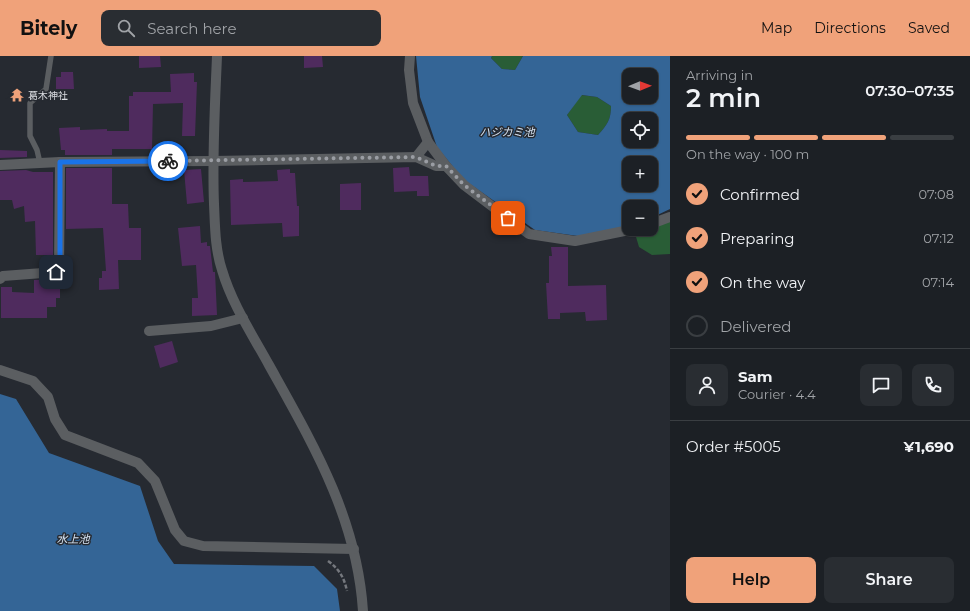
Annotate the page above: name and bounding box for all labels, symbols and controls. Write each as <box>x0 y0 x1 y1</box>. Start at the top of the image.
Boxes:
search box <box>101 10 381 46</box>
text: Bitely <box>20 17 77 40</box>
icon: search <box>115 17 137 39</box>
text: Search here <box>147 19 237 38</box>
text: Map <box>761 19 792 37</box>
text: Directions <box>814 19 886 37</box>
text: Saved <box>908 19 950 37</box>
text: Arriving in <box>686 67 753 83</box>
north arrow <box>622 68 658 104</box>
map controls <box>622 68 658 236</box>
text: 07:30–07:35 <box>865 81 954 100</box>
text: 2 min <box>686 82 761 114</box>
temple icon: 葛木神社 <box>9 87 25 103</box>
place label: 葛木神社 <box>28 89 68 102</box>
button: locate <box>622 112 658 148</box>
water label: ハジカミ池 <box>480 125 535 139</box>
courier <box>148 141 188 181</box>
text: On the way · 100 m <box>686 146 809 162</box>
icon: bike <box>157 150 179 172</box>
button: + <box>622 156 658 192</box>
icon: check <box>686 183 708 205</box>
text: Confirmed <box>720 185 800 204</box>
text: 07:08 <box>918 186 954 202</box>
button: − <box>622 200 658 236</box>
pin <box>491 201 525 235</box>
icon: bag <box>497 207 519 229</box>
icon: check <box>686 227 708 249</box>
text: Preparing <box>720 229 795 248</box>
text: 07:12 <box>923 230 954 246</box>
pin <box>39 255 73 289</box>
icon: home <box>45 261 67 283</box>
icon: check <box>686 271 708 293</box>
text: On the way <box>720 273 805 292</box>
text: 07:14 <box>922 274 954 290</box>
text: Delivered <box>720 317 792 336</box>
button: person <box>686 364 728 406</box>
button: chat <box>860 364 902 406</box>
button: phone <box>912 364 954 406</box>
text: Sam <box>738 367 773 386</box>
text: Courier · 4.4 <box>738 386 816 402</box>
text: Order #5005 <box>686 437 781 456</box>
text: ¥1,690 <box>904 437 954 456</box>
water label: 水上池 <box>57 532 90 546</box>
button: Help <box>686 557 816 603</box>
button: Share <box>824 557 954 603</box>

